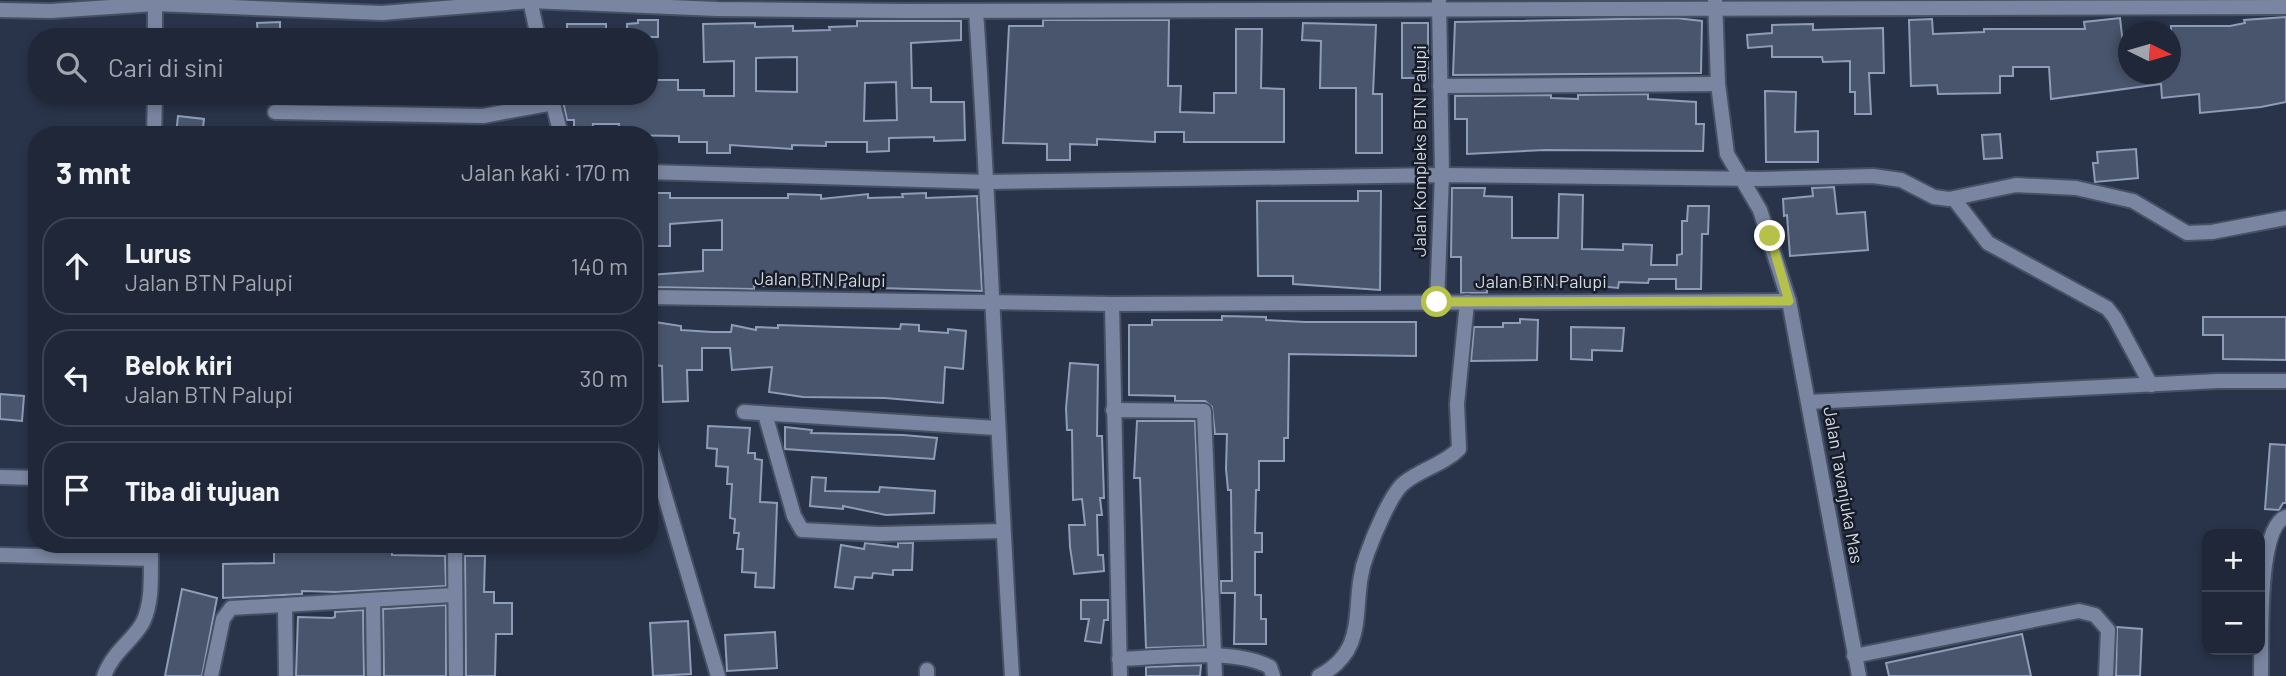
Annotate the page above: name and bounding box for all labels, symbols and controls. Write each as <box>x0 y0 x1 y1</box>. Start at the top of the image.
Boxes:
north arrow <box>2118 21 2181 84</box>
search box <box>28 28 658 105</box>
street label: Jalan Kompleks BTN Palupi <box>1408 45 1430 257</box>
icon: search <box>52 48 90 86</box>
text: Cari di sini <box>108 51 224 82</box>
text: 3 mnt <box>56 154 131 190</box>
text: Jalan kaki · 170 m <box>461 158 630 186</box>
route end <box>1754 220 1785 251</box>
text: Lurus <box>125 237 191 268</box>
icon: ahead <box>58 247 96 285</box>
text: 140 m <box>571 252 628 280</box>
street label: Jalan BTN Palupi <box>754 267 886 291</box>
text: Jalan BTN Palupi <box>125 268 293 296</box>
street label: Jalan BTN Palupi <box>1475 270 1607 292</box>
route start <box>1421 286 1452 317</box>
text: Belok kiri <box>125 349 232 380</box>
icon: left <box>58 359 96 397</box>
text: 30 m <box>580 364 628 392</box>
text: Jalan BTN Palupi <box>125 380 293 408</box>
street label: Jalan Tavanjuka Mas <box>1819 405 1869 565</box>
icon: arrive <box>58 471 96 509</box>
text: Tiba di tujuan <box>125 475 280 506</box>
map controls <box>2202 529 2265 655</box>
button: + <box>2202 529 2265 592</box>
button: − <box>2202 592 2265 655</box>

